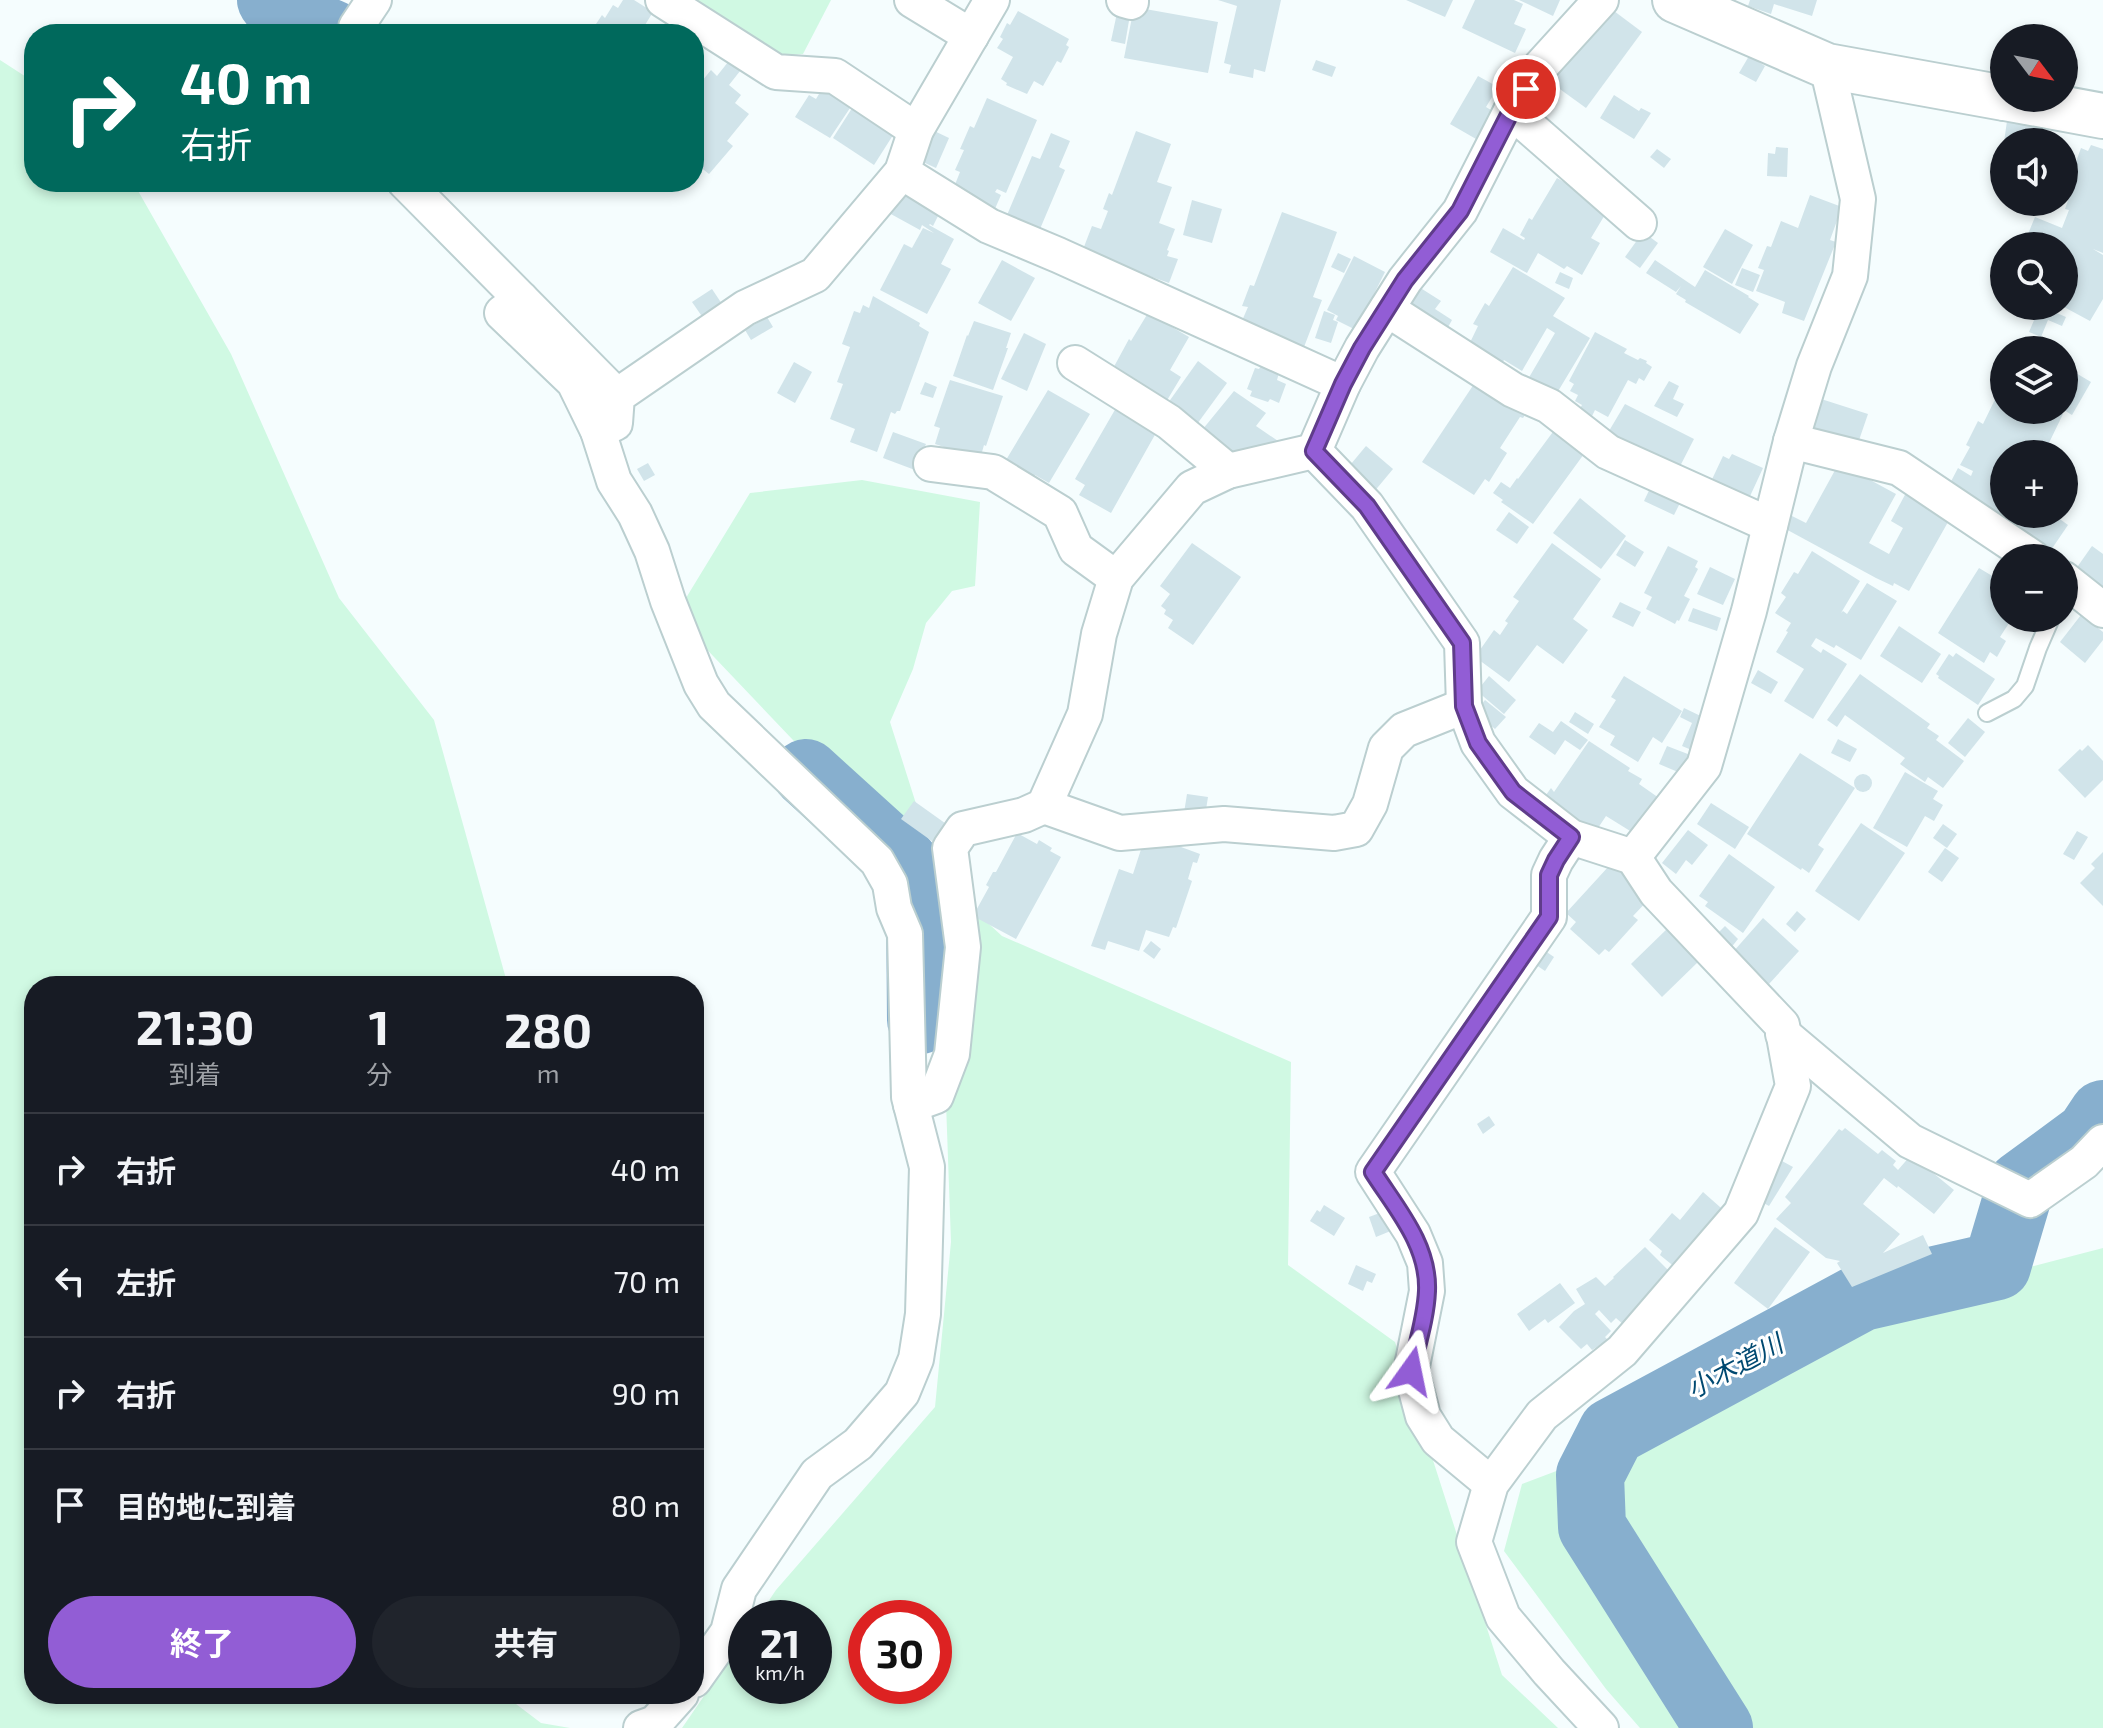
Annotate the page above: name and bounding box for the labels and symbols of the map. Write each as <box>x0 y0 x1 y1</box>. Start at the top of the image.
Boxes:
north arrow <box>1990 24 2078 112</box>
pin <box>1492 55 1560 123</box>
water label: 小木道川 <box>1681 1325 1790 1403</box>
position arrow <box>1369 1329 1453 1413</box>
speed limit sign: 30 <box>848 1600 952 1704</box>

